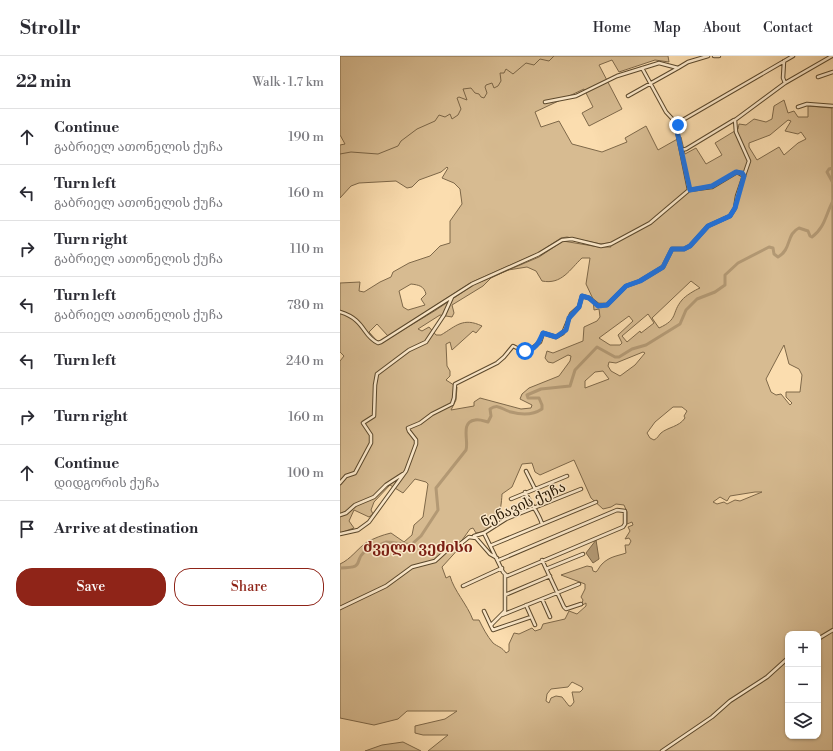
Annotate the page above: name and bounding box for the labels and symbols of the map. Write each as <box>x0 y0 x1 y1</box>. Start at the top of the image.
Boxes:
route end <box>669 116 687 134</box>
route start <box>516 342 534 360</box>
street label: ნენავის ქუჩა <box>478 478 569 532</box>
district label: ძველი ვეძისი <box>363 538 473 557</box>

